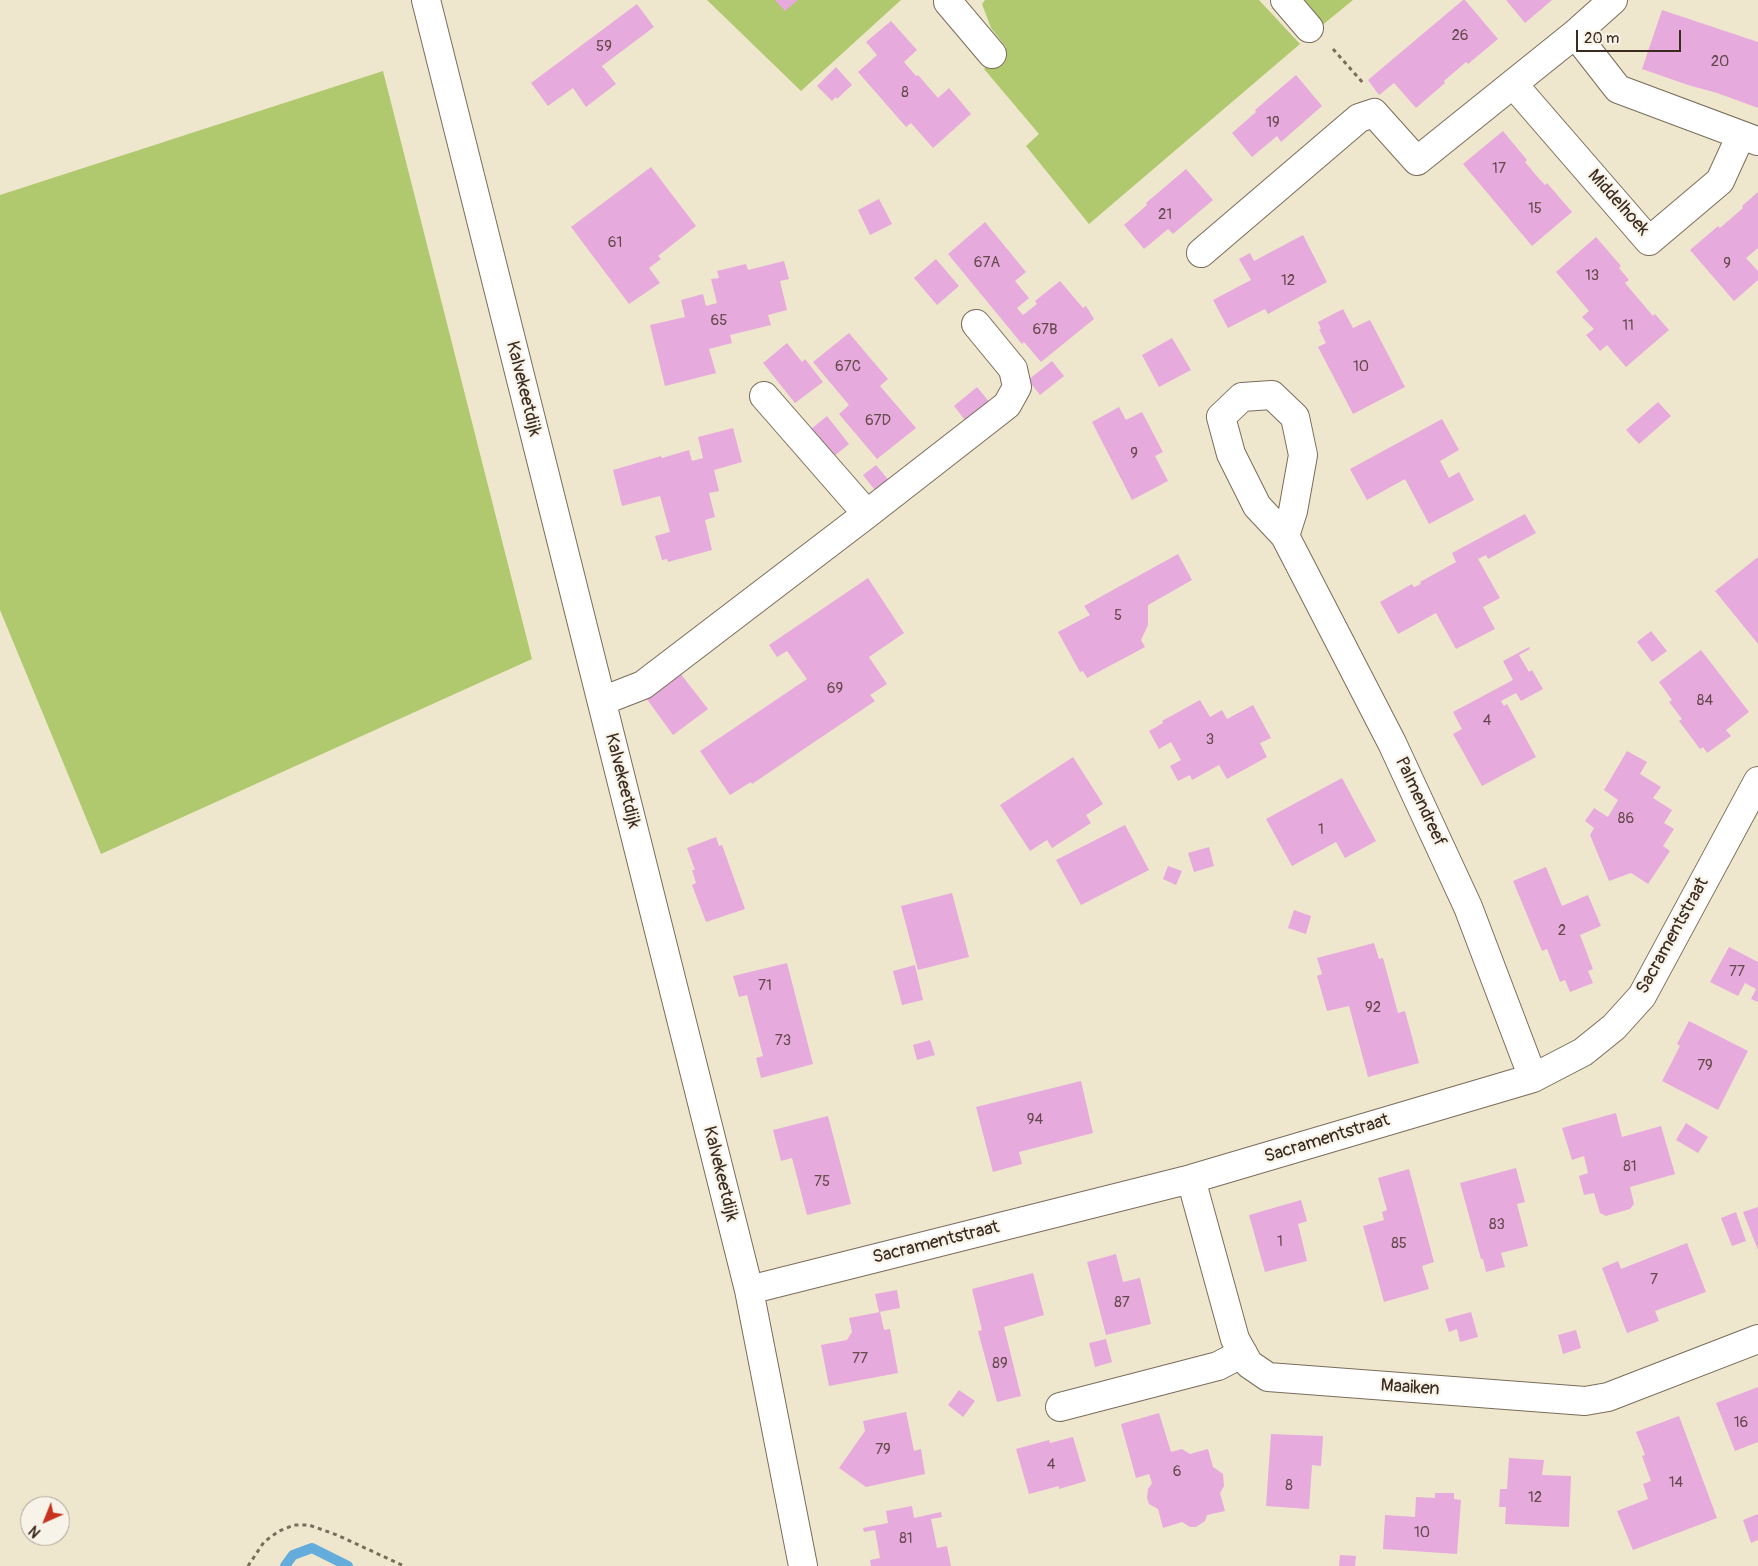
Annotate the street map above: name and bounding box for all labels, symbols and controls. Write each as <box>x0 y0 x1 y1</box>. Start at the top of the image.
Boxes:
scale bar <box>1578 20 1683 52</box>
house number: 26 <box>1451 27 1469 45</box>
text: 20 m <box>1584 29 1619 48</box>
house number: 59 <box>596 38 612 56</box>
house number: 20 <box>1711 53 1729 71</box>
house number: 8 <box>901 84 909 102</box>
house number: 19 <box>1266 114 1280 132</box>
house number: 17 <box>1492 160 1506 178</box>
street label: Middelhoek <box>1583 165 1653 241</box>
house number: 15 <box>1528 200 1542 218</box>
house number: 21 <box>1158 206 1172 224</box>
house number: 61 <box>608 234 622 252</box>
house number: 67A <box>974 254 1000 272</box>
house number: 9 <box>1723 255 1731 273</box>
house number: 13 <box>1585 267 1599 285</box>
house number: 12 <box>1281 272 1295 290</box>
house number: 65 <box>711 312 727 330</box>
house number: 11 <box>1622 317 1634 335</box>
house number: 67B <box>1032 321 1058 339</box>
street label: Kalvekeetdijk <box>501 339 545 439</box>
house number: 67C <box>835 358 861 376</box>
house number: 10 <box>1353 358 1369 376</box>
house number: 67D <box>865 412 891 430</box>
house number: 9 <box>1130 445 1138 463</box>
house number: 5 <box>1114 607 1122 625</box>
house number: 69 <box>827 680 843 698</box>
house number: 84 <box>1697 692 1713 710</box>
house number: 4 <box>1483 712 1491 730</box>
street label: Kalvekeetdijk <box>600 731 644 831</box>
house number: 3 <box>1206 731 1214 749</box>
street label: Palmendreef <box>1390 754 1450 850</box>
house number: 86 <box>1618 810 1634 828</box>
house number: 1 <box>1318 821 1324 839</box>
street label: Sacramentstraat <box>1632 874 1714 998</box>
house number: 2 <box>1558 922 1566 940</box>
house number: 77 <box>1729 963 1745 981</box>
house number: 71 <box>758 977 772 995</box>
house number: 92 <box>1365 999 1381 1017</box>
house number: 73 <box>775 1032 791 1050</box>
house number: 79 <box>1697 1057 1713 1075</box>
street label: Sacramentstraat <box>1262 1110 1392 1168</box>
house number: 94 <box>1027 1111 1043 1129</box>
street label: Kalvekeetdijk <box>698 1124 742 1224</box>
house number: 81 <box>1623 1158 1637 1176</box>
house number: 75 <box>814 1173 830 1191</box>
house number: 83 <box>1489 1216 1505 1234</box>
street label: Sacramentstraat <box>870 1217 1002 1269</box>
house number: 1 <box>1277 1233 1283 1251</box>
house number: 85 <box>1391 1235 1407 1253</box>
house number: 7 <box>1650 1271 1658 1289</box>
house number: 87 <box>1114 1294 1130 1312</box>
house number: 77 <box>852 1350 868 1368</box>
house number: 89 <box>992 1355 1008 1373</box>
street label: Maaiken <box>1380 1375 1440 1401</box>
house number: 16 <box>1734 1414 1748 1432</box>
house number: 79 <box>875 1441 891 1459</box>
house number: 4 <box>1047 1456 1055 1474</box>
house number: 6 <box>1173 1463 1181 1481</box>
house number: 14 <box>1669 1474 1683 1492</box>
house number: 8 <box>1285 1477 1293 1495</box>
house number: 12 <box>1528 1489 1542 1507</box>
north arrow <box>20 1496 70 1546</box>
text: N <box>26 1522 44 1541</box>
house number: 10 <box>1414 1524 1430 1542</box>
house number: 81 <box>899 1530 913 1548</box>

